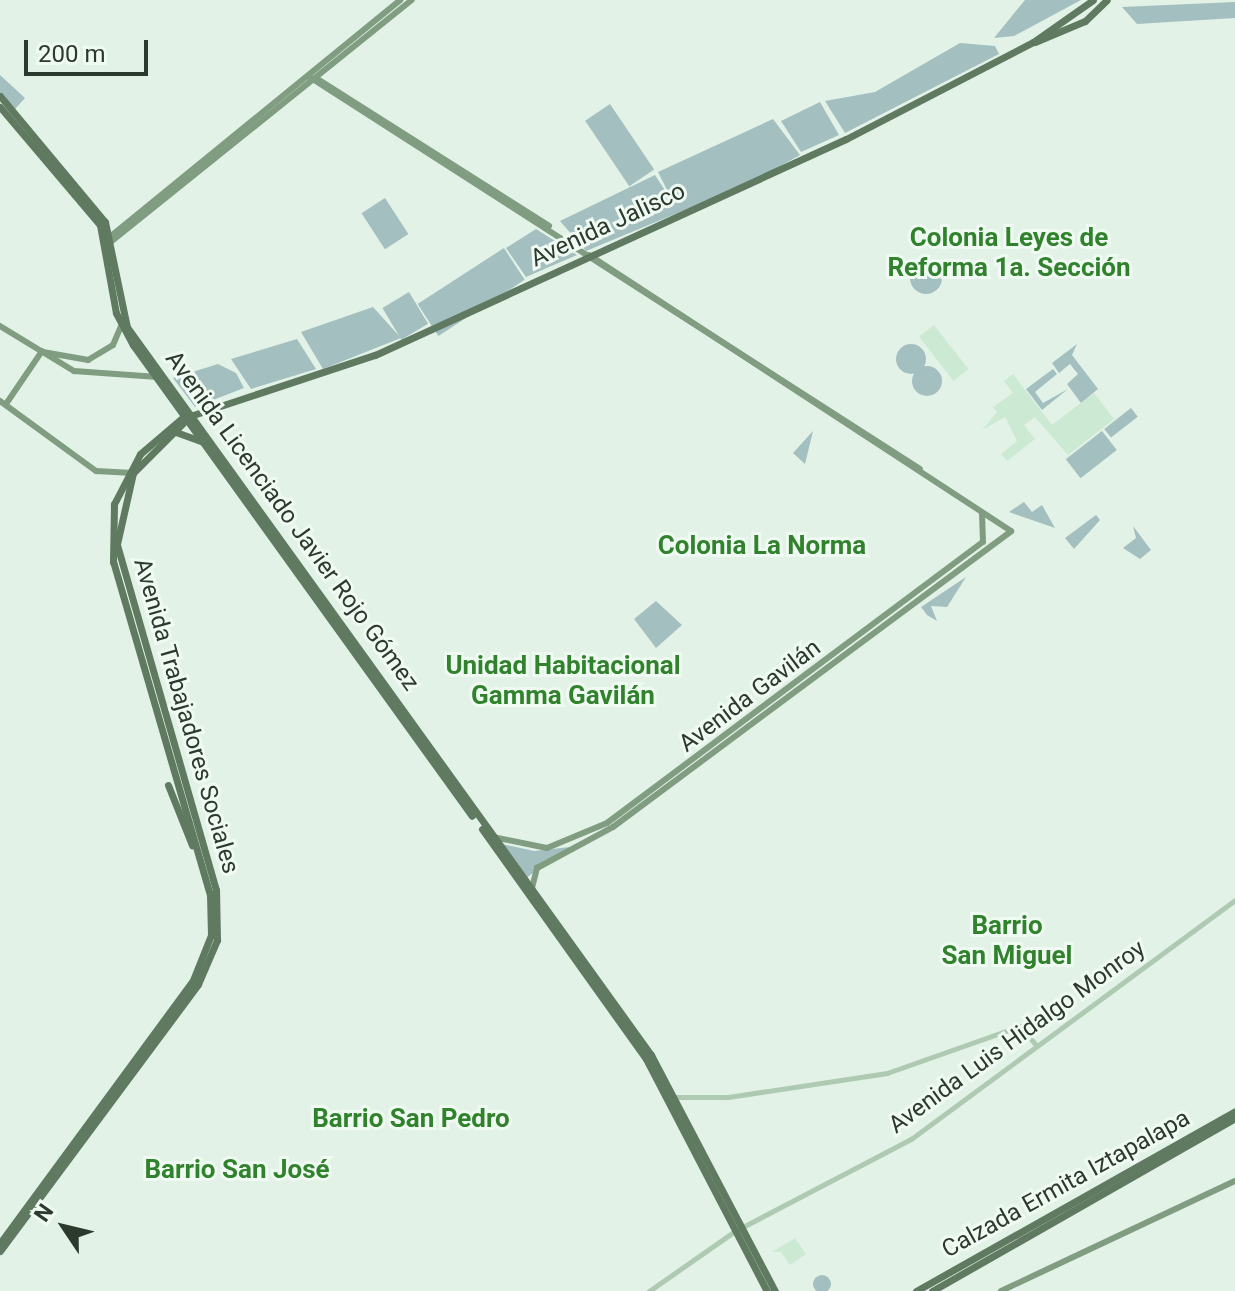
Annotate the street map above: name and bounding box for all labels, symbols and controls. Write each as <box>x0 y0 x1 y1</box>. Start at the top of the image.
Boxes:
scale bar <box>28 24 152 74</box>
text: 200 m <box>38 40 105 68</box>
street label: Avenida Jalisco <box>526 177 690 273</box>
district label: Colonia Leyes de Reforma 1a. Sección <box>887 222 1131 284</box>
street label: Avenida Licenciado Javier Rojo Gómez <box>159 346 425 696</box>
district label: Colonia La Norma <box>658 530 866 562</box>
street label: Avenida Trabajadores Sociales <box>127 555 245 877</box>
street label: Avenida Gavilán <box>674 633 826 759</box>
district label: Unidad Habitacional Gamma Gavilán <box>445 650 681 712</box>
district label: Barrio San Miguel <box>942 910 1072 972</box>
street label: Avenida Luis Hidalgo Monroy <box>883 934 1151 1140</box>
district label: Barrio San Pedro <box>312 1103 510 1135</box>
street label: Calzada Ermita Iztapalapa <box>937 1104 1195 1264</box>
district label: Barrio San José <box>144 1154 330 1186</box>
north arrow <box>24 1187 104 1267</box>
text: N <box>29 1199 59 1226</box>

